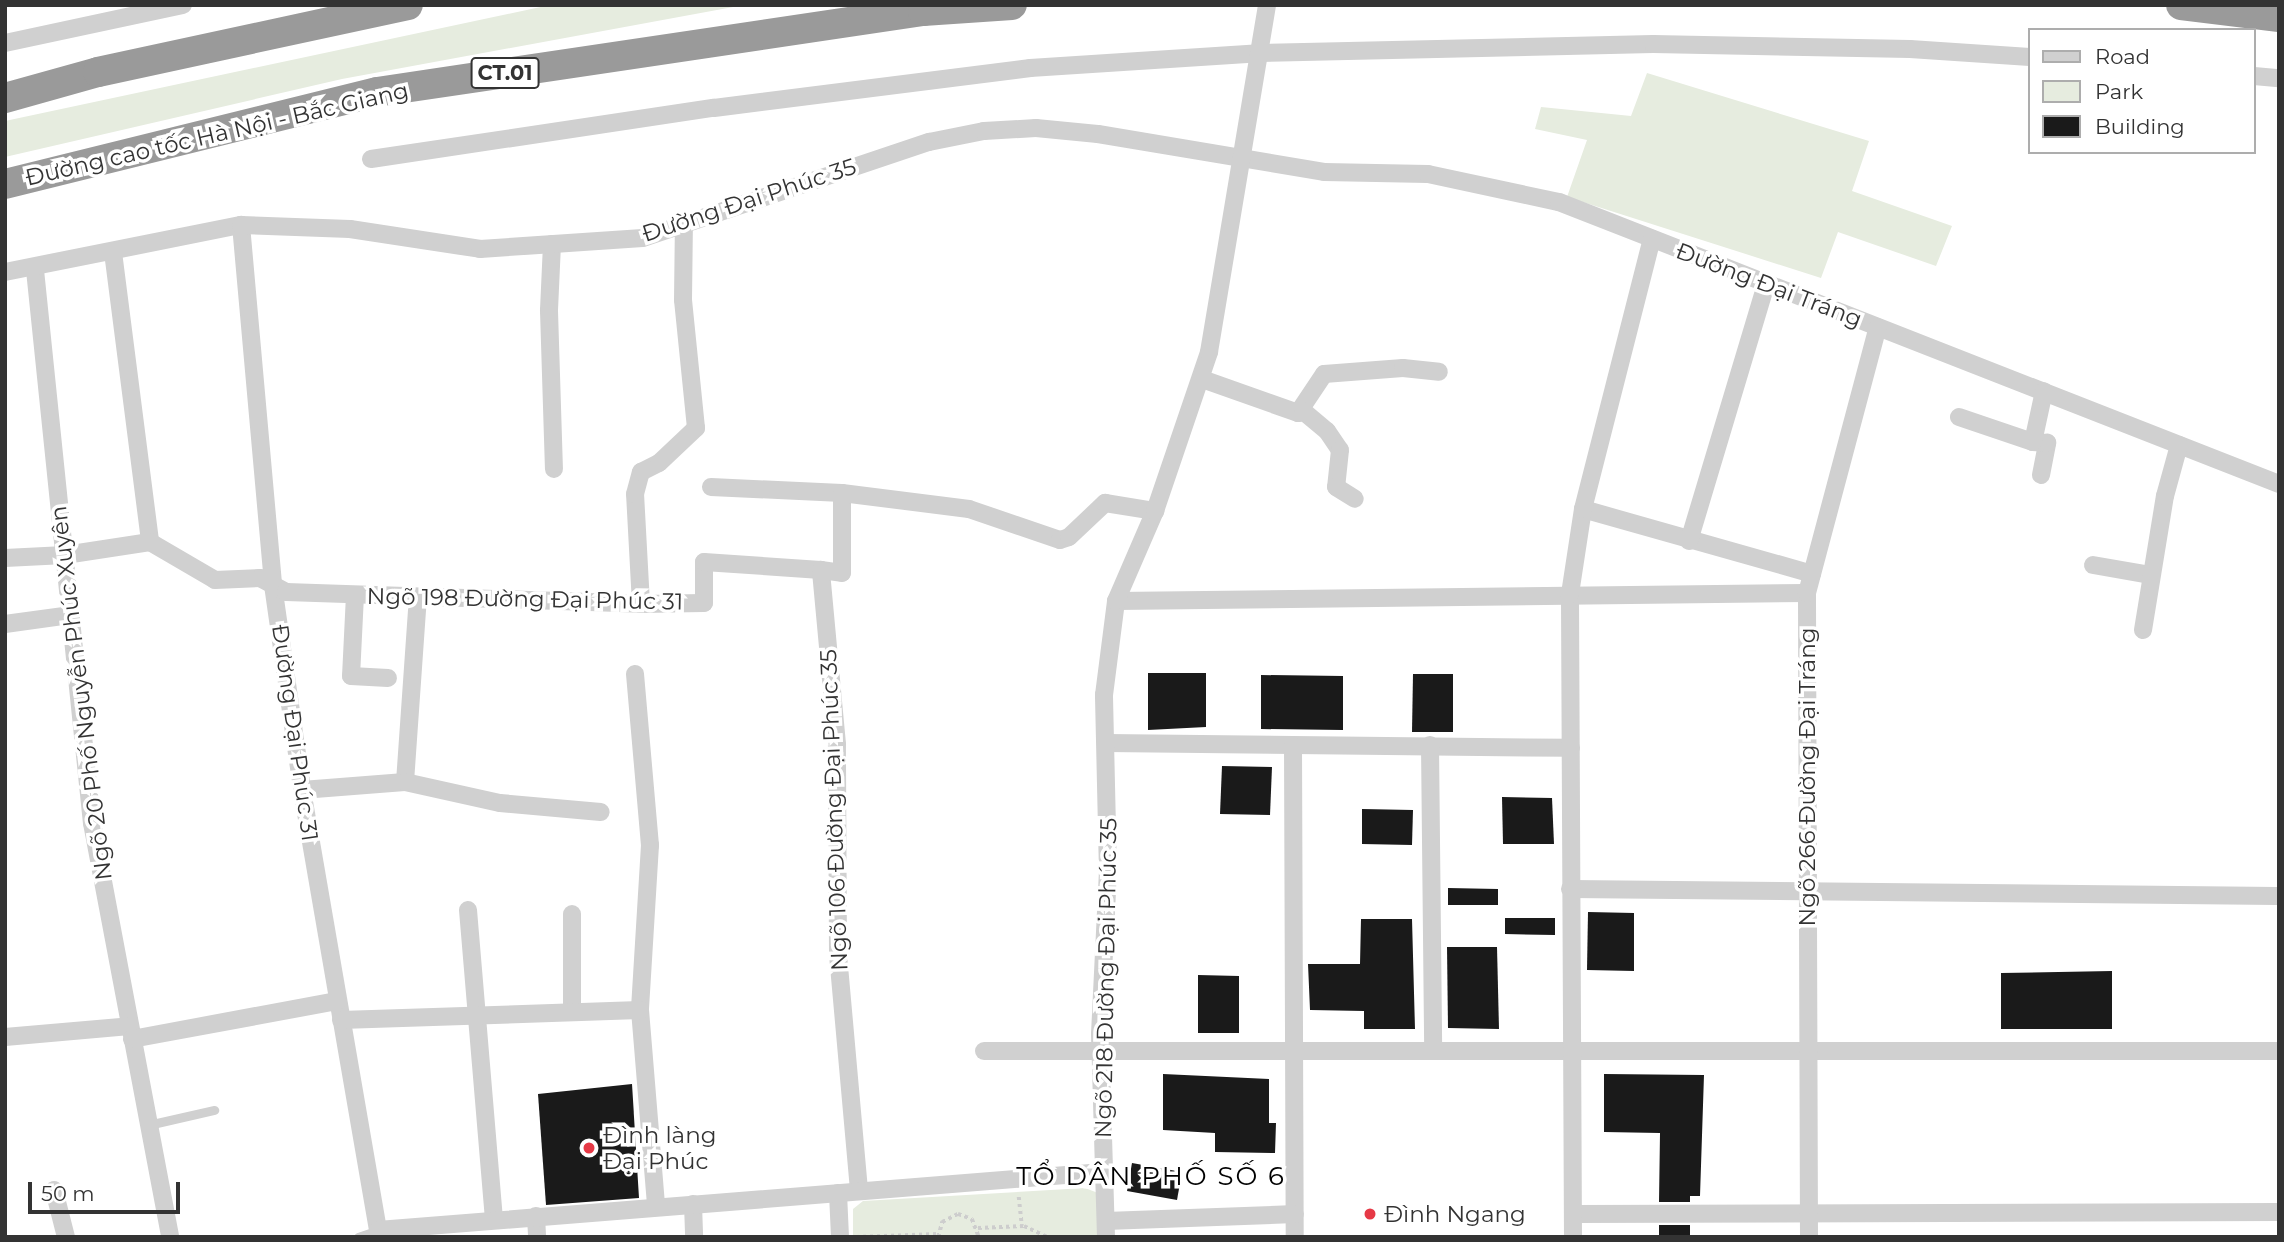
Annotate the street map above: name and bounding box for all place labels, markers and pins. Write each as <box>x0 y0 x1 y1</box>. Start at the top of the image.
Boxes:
place label: Đình làng Đại Phúc <box>603 1121 716 1175</box>
marker: Đình làng Đại Phúc <box>581 1140 597 1156</box>
place label: Đình Ngang <box>1384 1200 1526 1228</box>
marker: Đình Ngang <box>1362 1206 1378 1222</box>

